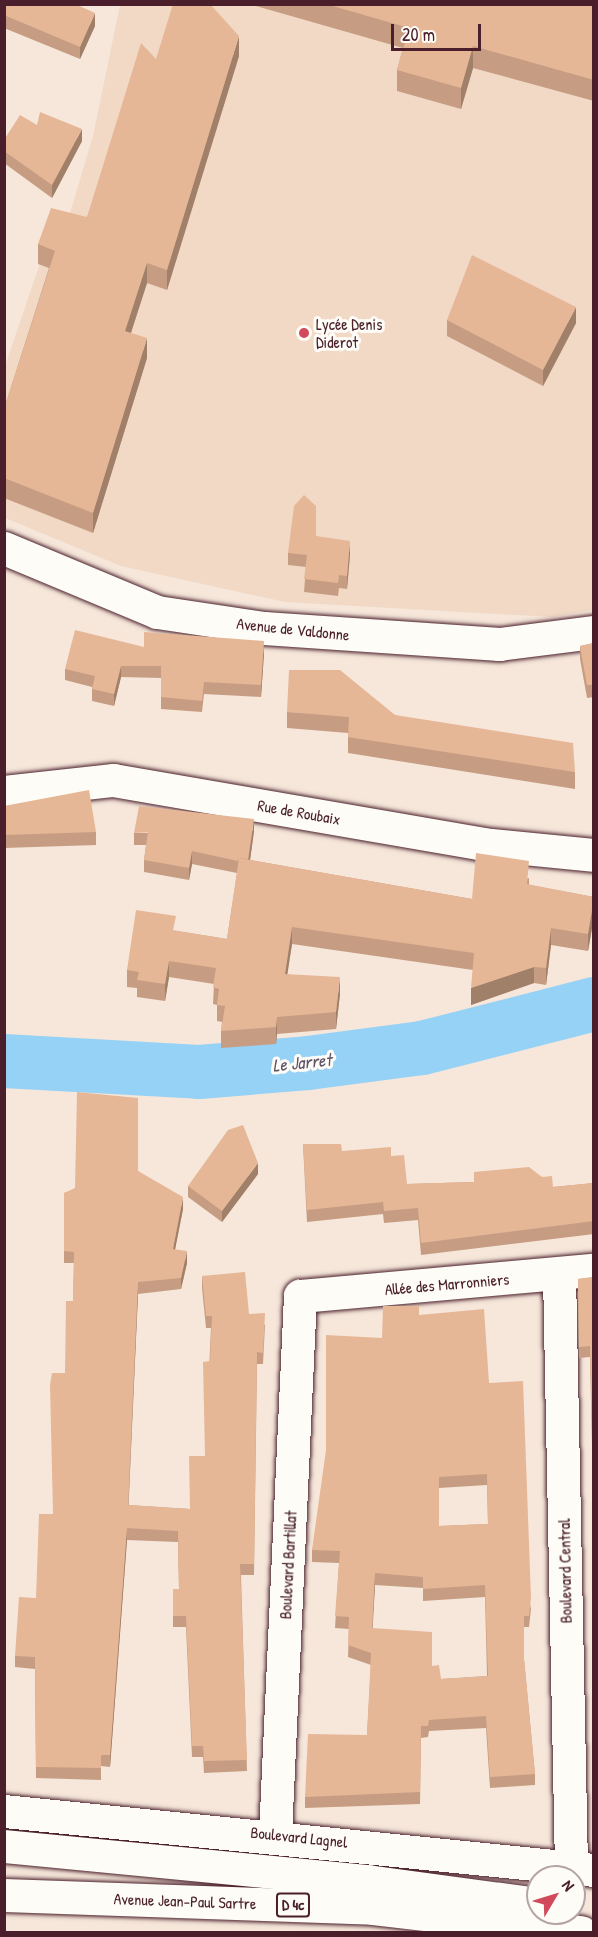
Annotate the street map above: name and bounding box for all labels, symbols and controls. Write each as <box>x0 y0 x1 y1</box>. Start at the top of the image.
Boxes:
scale bar <box>394 12 484 50</box>
text: 20 m <box>402 22 435 47</box>
place label: Lycée Denis Diderot <box>316 314 382 352</box>
marker: Lycée Denis Diderot <box>297 326 311 340</box>
street label: Avenue de Valdonne <box>236 614 350 644</box>
street label: Rue de Roubaix <box>256 795 342 829</box>
water label: Le Jarret <box>272 1049 332 1077</box>
street label: Allée des Marronniers <box>384 1269 510 1299</box>
street label: Boulevard Bartillat <box>276 1510 300 1620</box>
street label: Boulevard Central <box>554 1518 576 1624</box>
street label: Boulevard Lagnel <box>249 1822 349 1852</box>
north arrow <box>526 1865 586 1925</box>
text: N <box>557 1875 580 1895</box>
street label: Avenue Jean-Paul Sartre <box>113 1889 257 1913</box>
road number: D 4c <box>275 1893 311 1917</box>

